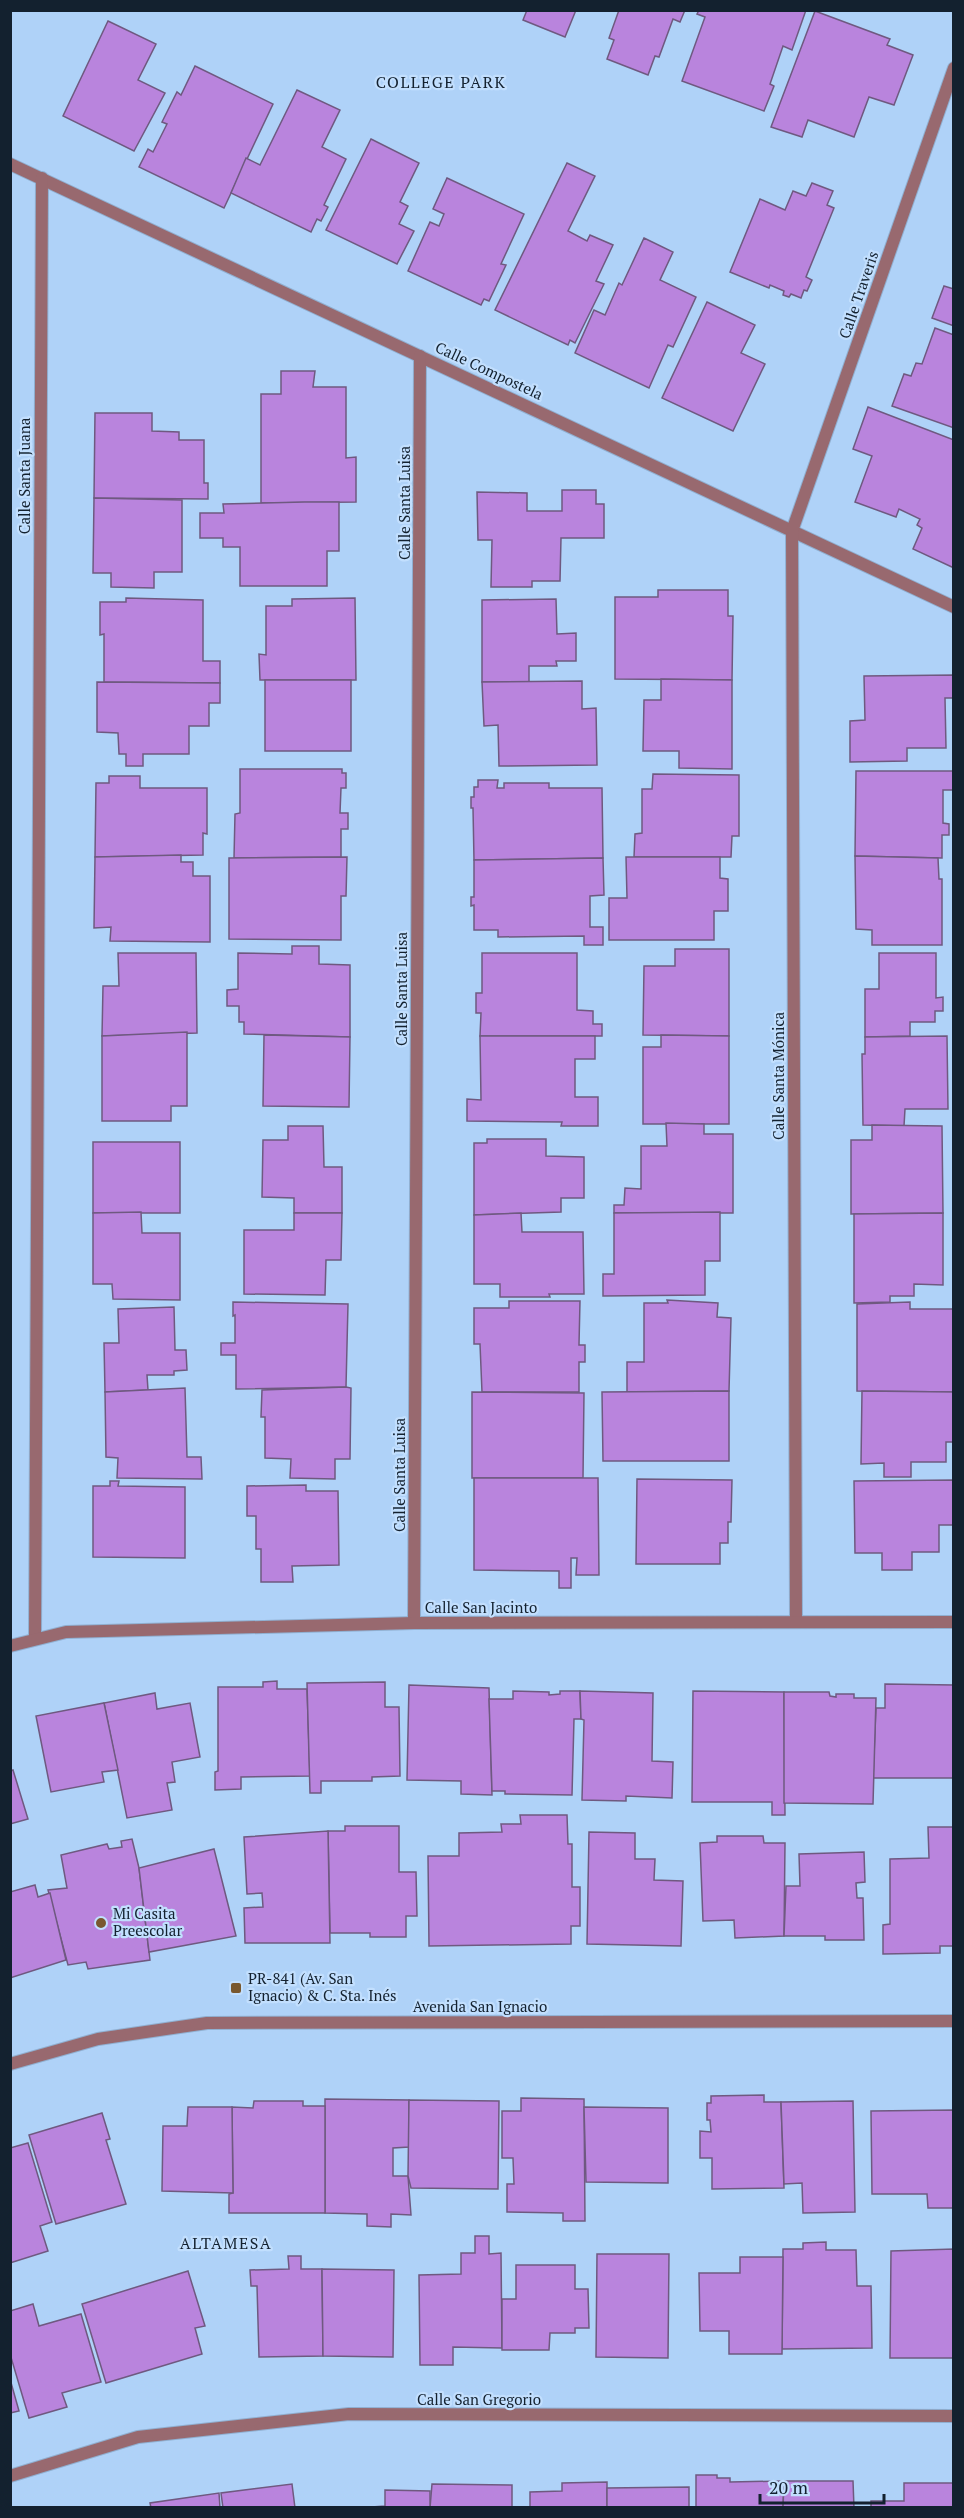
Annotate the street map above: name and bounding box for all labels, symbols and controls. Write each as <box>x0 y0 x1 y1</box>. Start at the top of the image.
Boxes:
district label: COLLEGE PARK <box>376 71 506 93</box>
street label: Calle Traveris <box>834 248 882 341</box>
street label: Calle Compostela <box>432 336 547 404</box>
street label: Calle Santa Juana <box>14 417 34 534</box>
street label: Calle Santa Luisa <box>394 445 414 560</box>
street label: Calle Santa Luisa <box>391 931 411 1046</box>
street label: Calle Santa Mónica <box>768 1012 788 1140</box>
street label: Calle Santa Luisa <box>389 1417 409 1532</box>
street label: Calle San Jacinto <box>425 1597 537 1617</box>
place label: Mi Casita Preescolar <box>113 1903 182 1940</box>
marker: Mi Casita Preescolar <box>94 1916 108 1930</box>
place label: PR-841 (Av. San Ignacio) & C. Sta. Inés <box>248 1968 396 2005</box>
marker: PR-841 (Av. San Ignacio) & C. Sta. Inés <box>229 1981 243 1995</box>
street label: Avenida San Ignacio <box>413 1996 547 2016</box>
district label: ALTAMESA <box>180 2232 272 2254</box>
street label: Calle San Gregorio <box>417 2389 541 2409</box>
scale bar <box>760 2467 884 2505</box>
text: 20 m <box>769 2475 809 2499</box>

